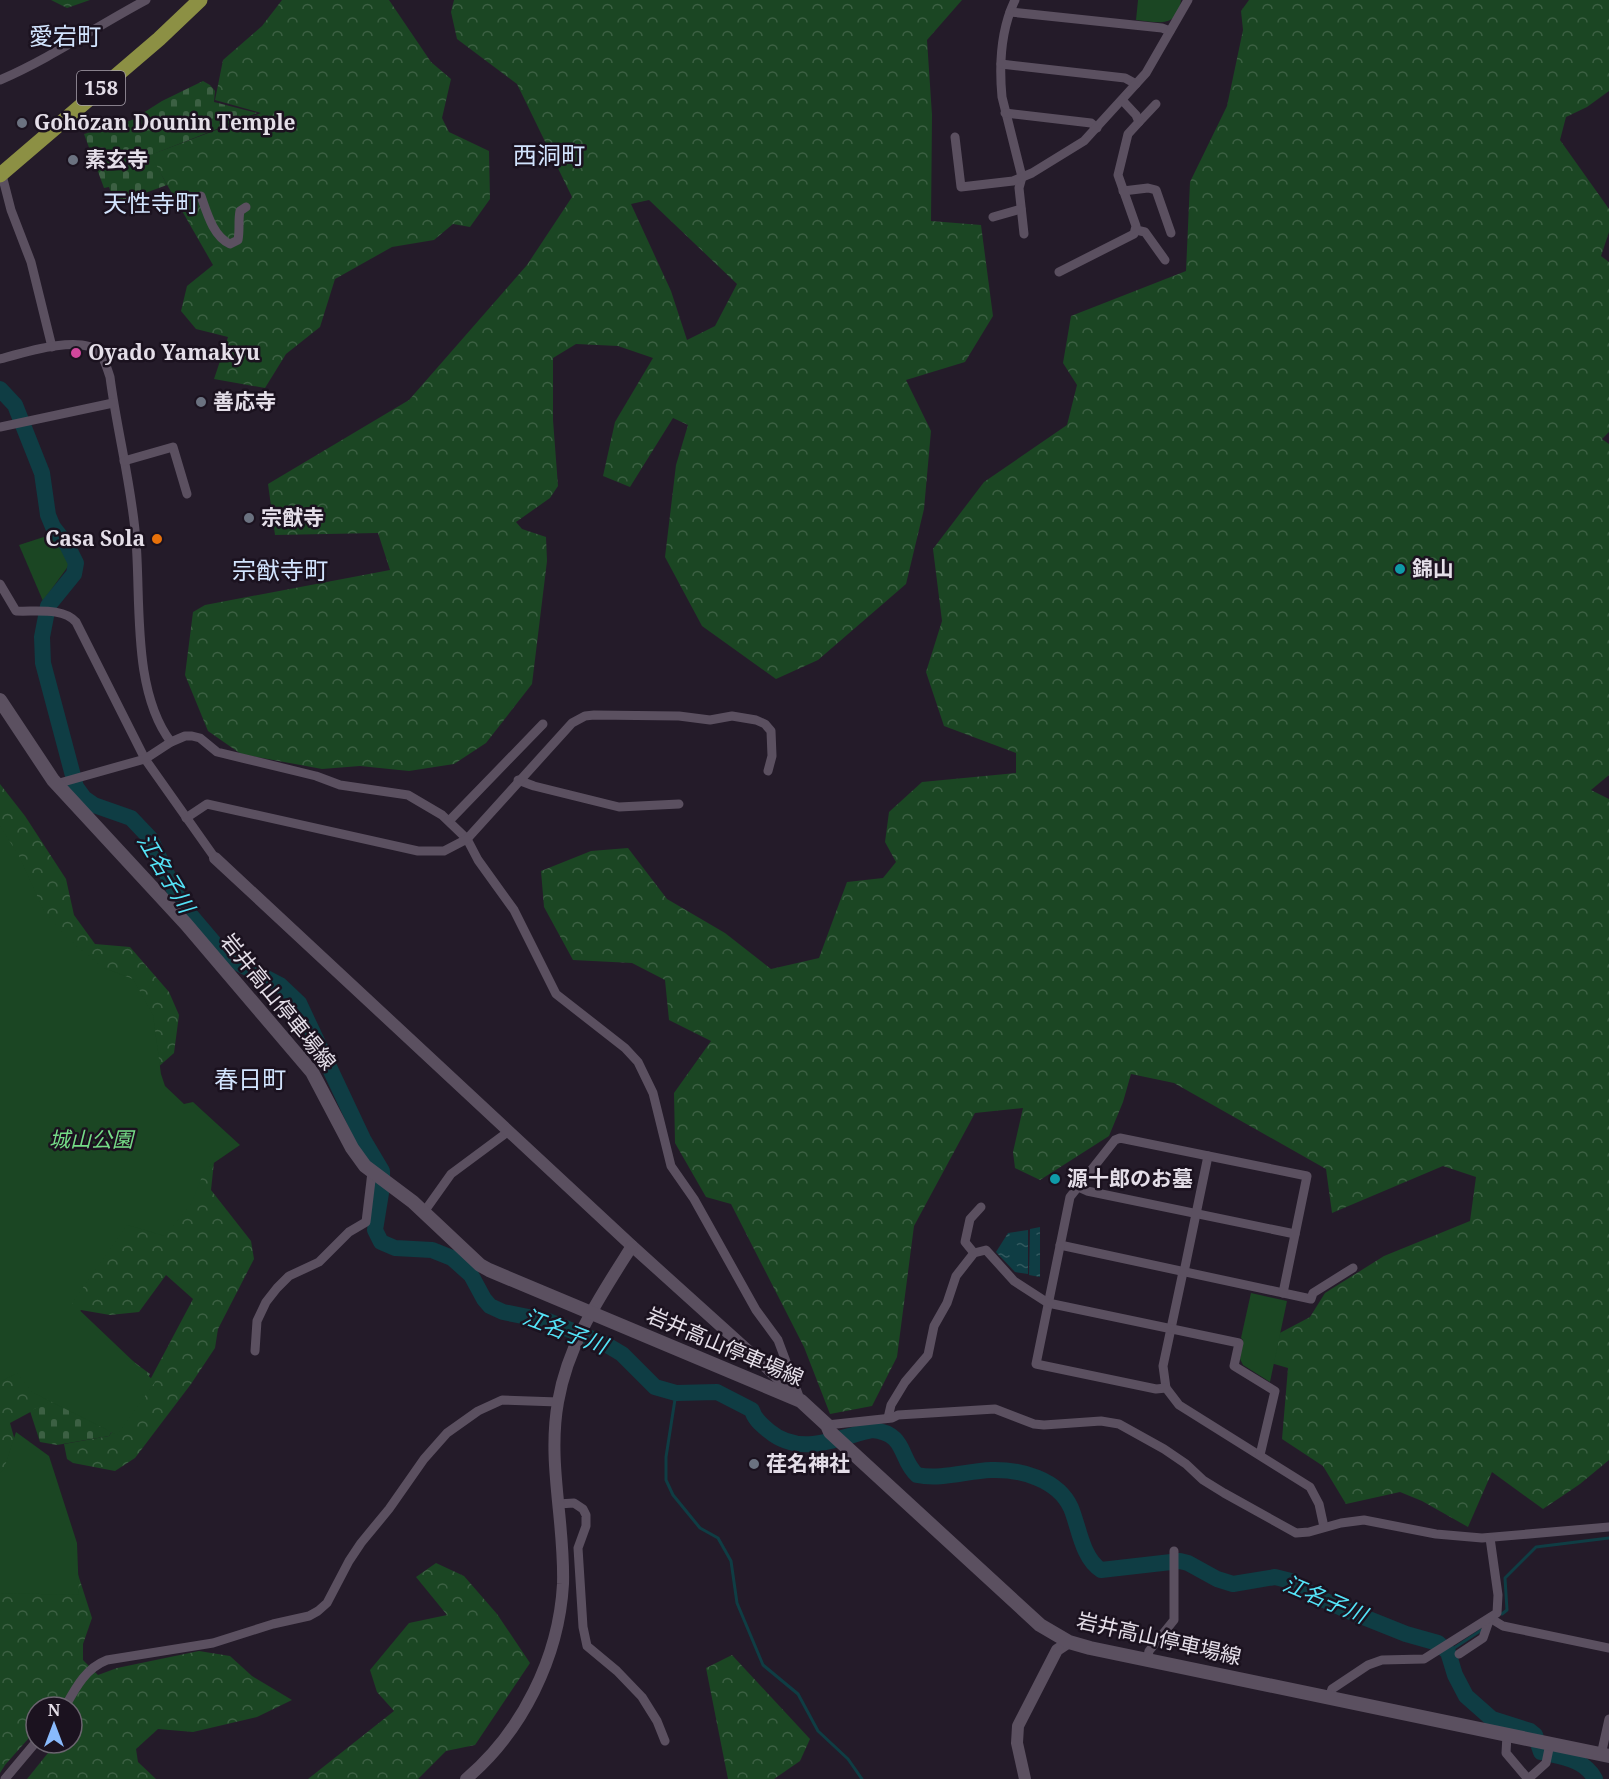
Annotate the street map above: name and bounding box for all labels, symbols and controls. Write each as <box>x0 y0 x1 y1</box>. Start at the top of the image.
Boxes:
district label: 愛宕町 <box>29 19 101 52</box>
road number: 158 <box>77 71 125 105</box>
place label: Gohōzan Dounin Temple <box>34 108 296 136</box>
marker: Gohōzan Dounin Temple <box>15 116 29 130</box>
district label: 西洞町 <box>513 138 585 171</box>
place label: 素玄寺 <box>85 145 148 173</box>
marker: 素玄寺 <box>66 153 80 167</box>
district label: 天性寺町 <box>103 186 199 219</box>
place label: Oyado Yamakyu <box>88 338 260 366</box>
marker: Oyado Yamakyu <box>69 346 83 360</box>
place label: 善応寺 <box>213 387 276 415</box>
marker: 善応寺 <box>194 395 208 409</box>
place label: 宗猷寺 <box>261 503 324 531</box>
marker: 宗猷寺 <box>242 511 256 525</box>
place label: Casa Sola <box>45 524 145 552</box>
marker: Casa Sola <box>150 532 164 546</box>
district label: 宗猷寺町 <box>232 553 328 586</box>
place label: 錦山 <box>1412 554 1454 582</box>
marker: 錦山 <box>1393 562 1407 576</box>
water label: 江名子川 <box>131 827 203 920</box>
street label: 岩井高山停車場線 <box>215 927 343 1075</box>
district label: 春日町 <box>214 1062 286 1095</box>
park label: 城山公園 <box>49 1125 136 1153</box>
place label: 源十郎のお墓 <box>1067 1164 1193 1192</box>
marker: 源十郎のお墓 <box>1048 1172 1062 1186</box>
water label: 江名子川 <box>519 1300 614 1361</box>
street label: 岩井高山停車場線 <box>643 1300 808 1392</box>
place label: 荏名神社 <box>766 1449 850 1477</box>
marker: 荏名神社 <box>747 1457 761 1471</box>
water label: 江名子川 <box>1279 1567 1374 1630</box>
street label: 岩井高山停車場線 <box>1074 1605 1244 1671</box>
north arrow <box>24 1695 84 1755</box>
text: N <box>48 1699 61 1721</box>

